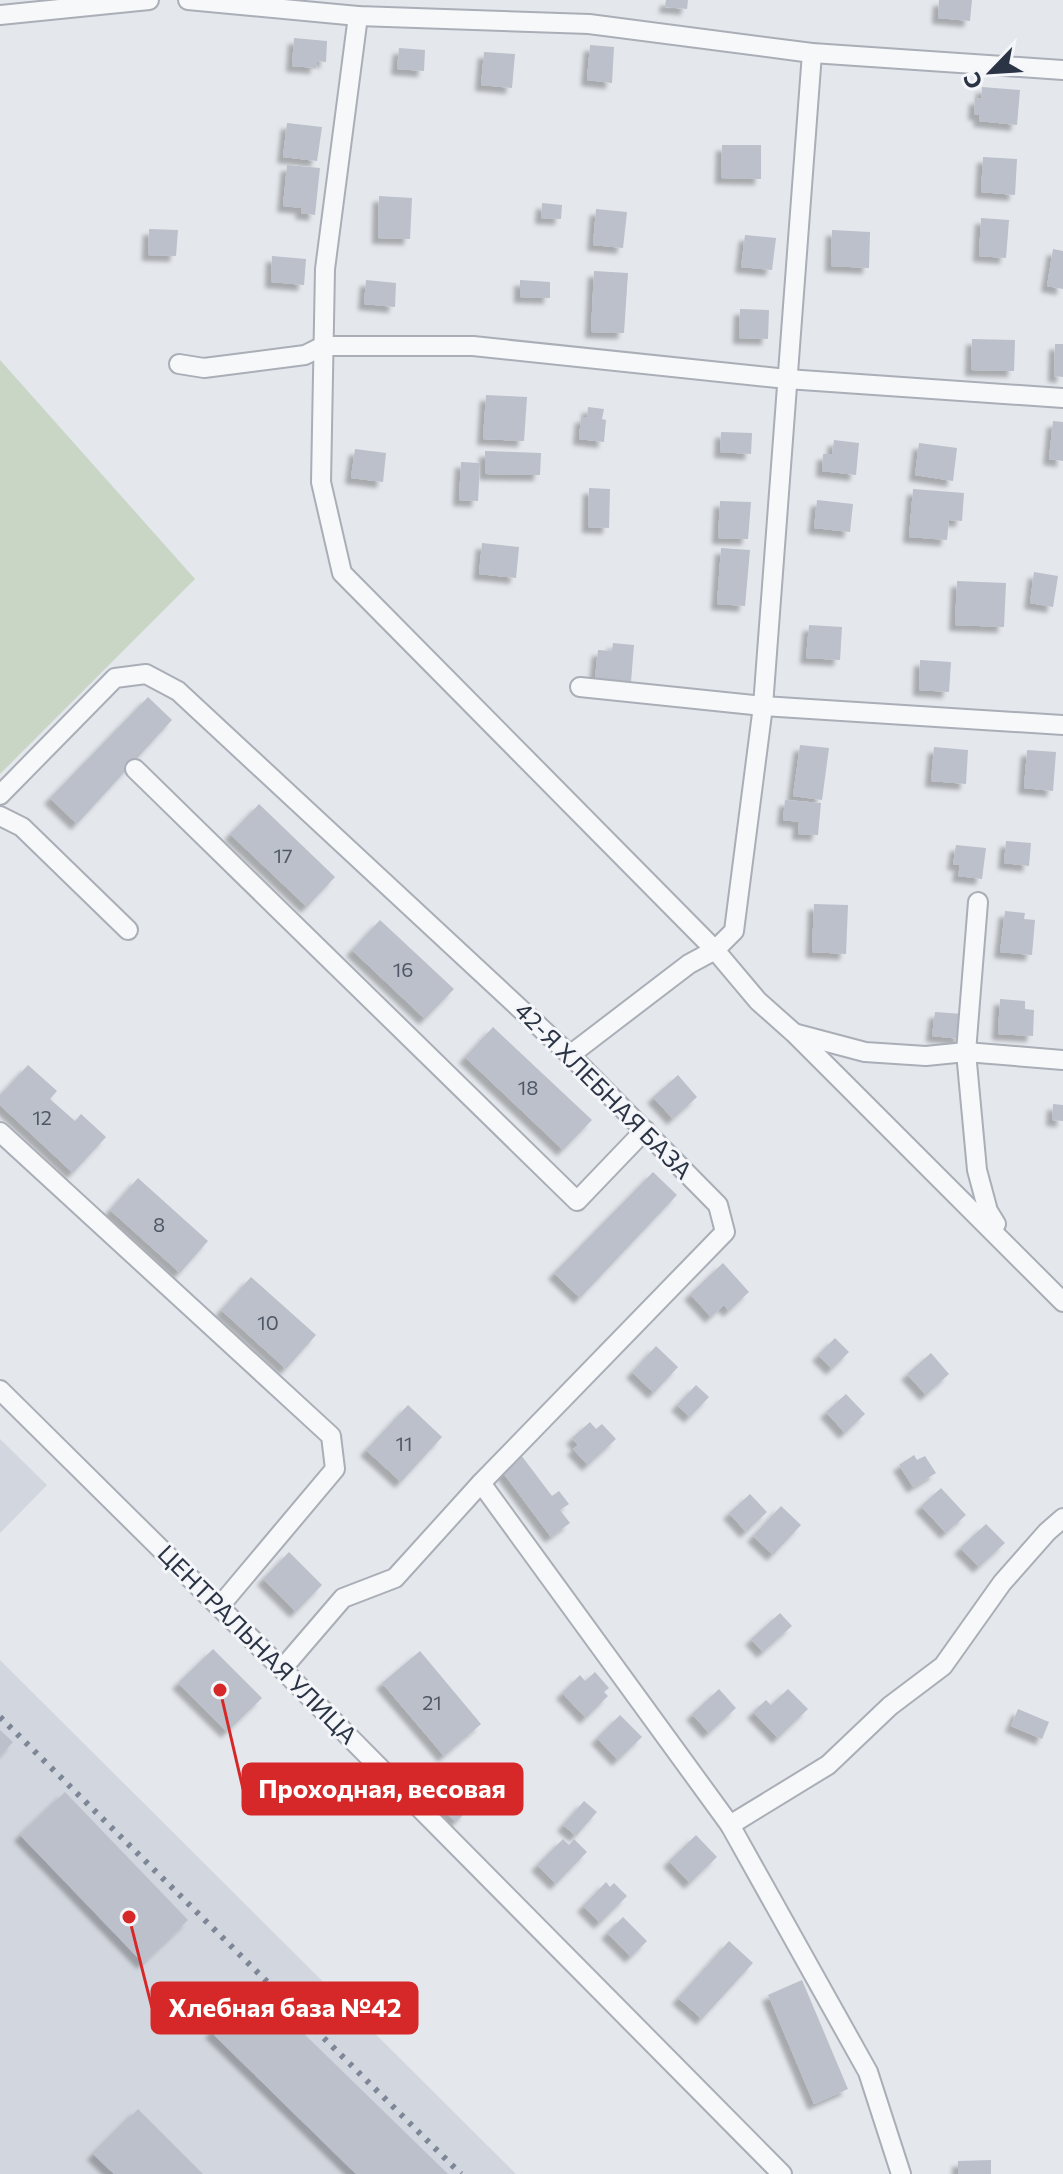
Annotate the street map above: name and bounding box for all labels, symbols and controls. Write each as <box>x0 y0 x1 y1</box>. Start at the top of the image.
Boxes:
north arrow <box>951 32 1031 112</box>
text: С <box>957 68 988 93</box>
house number: 17 <box>273 843 293 867</box>
house number: 16 <box>393 957 413 981</box>
street label: 42-Я ХЛЕБНАЯ БАЗА <box>509 995 699 1185</box>
house number: 18 <box>518 1075 538 1099</box>
house number: 12 <box>32 1105 52 1129</box>
house number: 8 <box>153 1212 165 1236</box>
house number: 10 <box>257 1310 279 1334</box>
house number: 11 <box>395 1431 413 1455</box>
street label: ЦЕНТРАЛЬНАЯ УЛИЦА <box>152 1538 364 1750</box>
house number: 21 <box>422 1690 442 1714</box>
callout: Проходная, весовая <box>243 1764 522 1814</box>
text: Проходная, весовая <box>258 1772 506 1803</box>
callout: Хлебная база №42 <box>152 1983 417 2033</box>
text: Хлебная база №42 <box>169 1991 402 2022</box>

